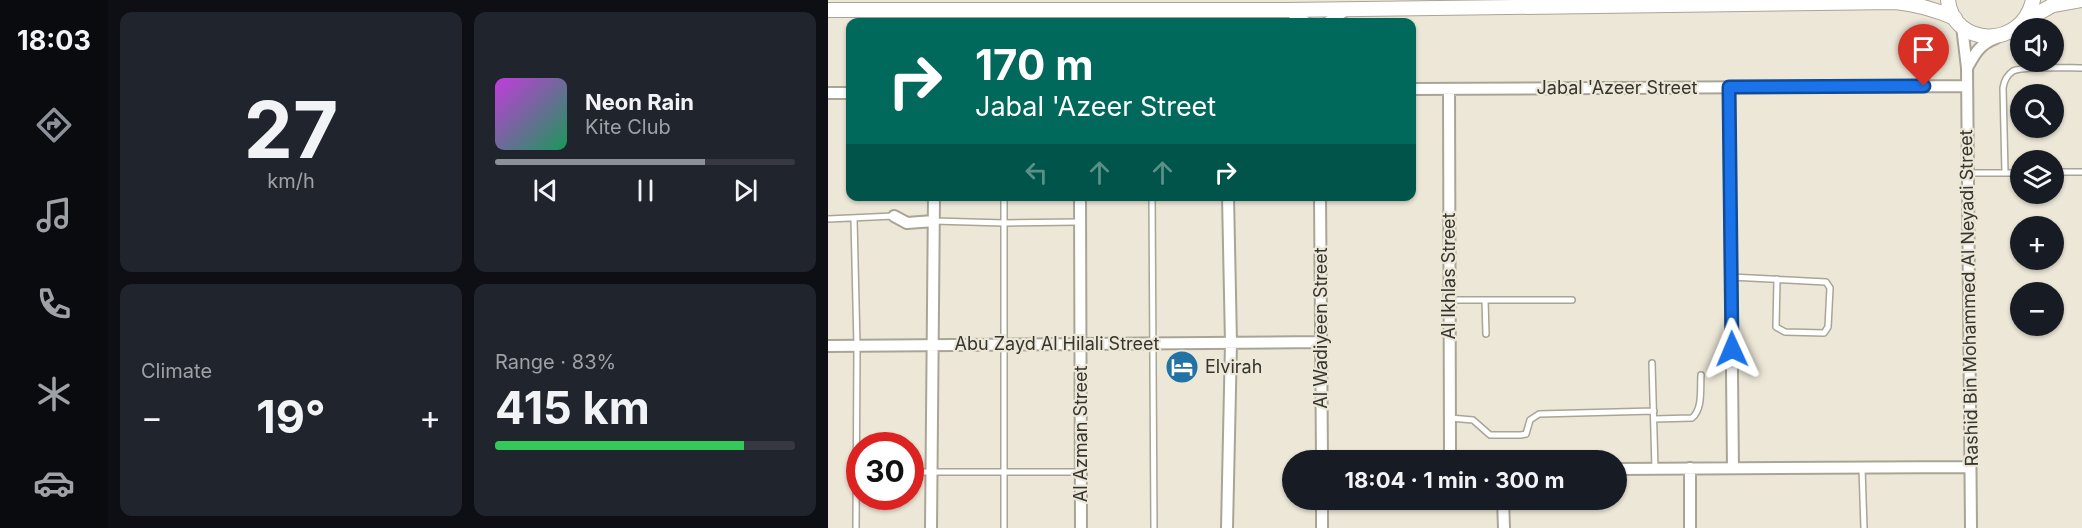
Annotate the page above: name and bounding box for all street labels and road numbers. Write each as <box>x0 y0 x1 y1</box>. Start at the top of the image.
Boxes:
street label: Jabal 'Azeer Street <box>1537 77 1698 98</box>
street label: Rashid Bin Mohammed Al Neyadi Street <box>1955 129 1982 467</box>
street label: Al Ikhlas Street <box>1438 212 1459 340</box>
street label: Al Wadiyeen Street <box>1310 247 1331 409</box>
street label: Abu Zayd Al Hilali Street <box>955 333 1159 354</box>
street label: Al Azman Street <box>1070 366 1091 502</box>

